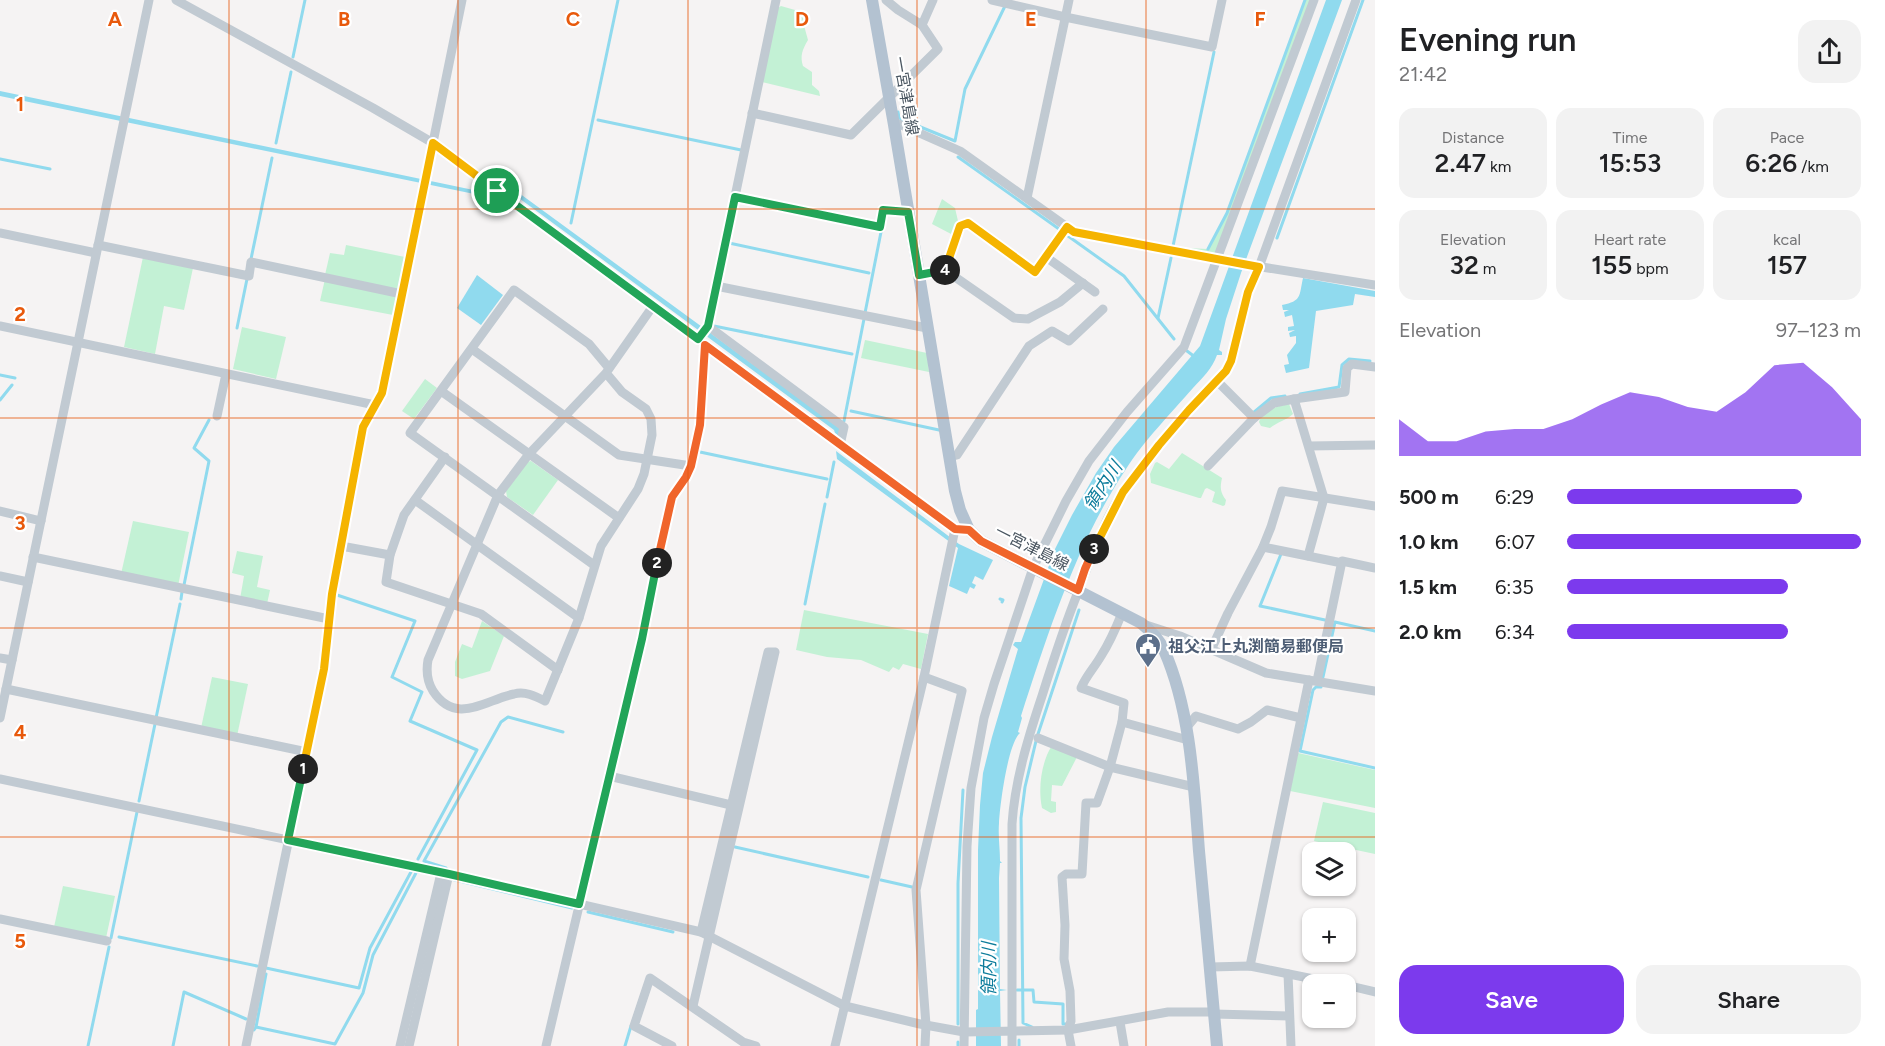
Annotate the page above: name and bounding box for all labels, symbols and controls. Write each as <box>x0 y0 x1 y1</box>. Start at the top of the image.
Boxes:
text: A <box>108 7 123 31</box>
text: B <box>338 7 350 31</box>
text: C <box>566 7 580 31</box>
text: D <box>795 7 809 31</box>
text: E <box>1025 7 1037 31</box>
text: F <box>1254 7 1266 31</box>
text: Evening run <box>1399 20 1576 59</box>
button: share <box>1798 20 1861 83</box>
street label: 一宮津島線 <box>890 55 922 137</box>
text: 21:42 <box>1399 62 1447 86</box>
text: 1 <box>16 92 24 116</box>
text: Distance <box>1442 128 1504 147</box>
text: Time <box>1613 128 1647 147</box>
text: Pace <box>1770 128 1804 147</box>
text: 2.47 <box>1435 147 1486 179</box>
text: 15:53 <box>1599 147 1661 179</box>
text: 6:26 <box>1745 147 1797 179</box>
text: km <box>1486 157 1511 176</box>
text: /km <box>1797 157 1829 176</box>
pin <box>471 165 522 216</box>
icon: arrive <box>480 174 513 207</box>
text: Elevation <box>1440 230 1506 249</box>
text: Heart rate <box>1594 230 1666 249</box>
text: kcal <box>1773 230 1801 249</box>
text: 32 <box>1450 249 1479 281</box>
text: 155 <box>1591 249 1632 281</box>
text: 157 <box>1767 249 1807 281</box>
pin: 4 <box>930 255 960 285</box>
text: m <box>1479 259 1496 278</box>
text: bpm <box>1632 259 1669 278</box>
text: 4 <box>940 260 950 279</box>
text: 2 <box>14 302 26 326</box>
text: Elevation <box>1399 318 1481 342</box>
text: 97–123 m <box>1776 318 1861 342</box>
water label: 領内川 <box>1079 456 1128 515</box>
text: 500 m <box>1399 485 1459 509</box>
text: 6:29 <box>1495 485 1534 509</box>
text: 3 <box>14 511 26 535</box>
street label: 一宮津島線 <box>992 521 1072 575</box>
text: 1.0 km <box>1399 530 1458 554</box>
text: 6:07 <box>1495 530 1535 554</box>
pin: 3 <box>1079 534 1109 564</box>
text: 3 <box>1090 539 1098 558</box>
pin: 2 <box>642 548 672 578</box>
text: 2 <box>652 553 662 572</box>
text: 1.5 km <box>1399 575 1457 599</box>
text: 6:35 <box>1495 575 1534 599</box>
text: 2.0 km <box>1399 620 1461 644</box>
text: 6:34 <box>1495 620 1535 644</box>
public building icon: 祖父江上丸渕簡易郵便局 <box>1133 631 1163 669</box>
place label: 祖父江上丸渕簡易郵便局 <box>1168 637 1344 656</box>
text: 4 <box>14 720 27 744</box>
pin: 1 <box>288 754 318 784</box>
text: 1 <box>300 759 306 778</box>
map controls <box>1302 842 1356 1028</box>
button: layers <box>1302 842 1356 896</box>
button: + <box>1302 908 1356 962</box>
text: 5 <box>14 929 26 953</box>
water label: 領内川 <box>978 940 1000 996</box>
button: Save <box>1399 965 1624 1034</box>
button: Share <box>1636 965 1861 1034</box>
button: − <box>1302 974 1356 1028</box>

